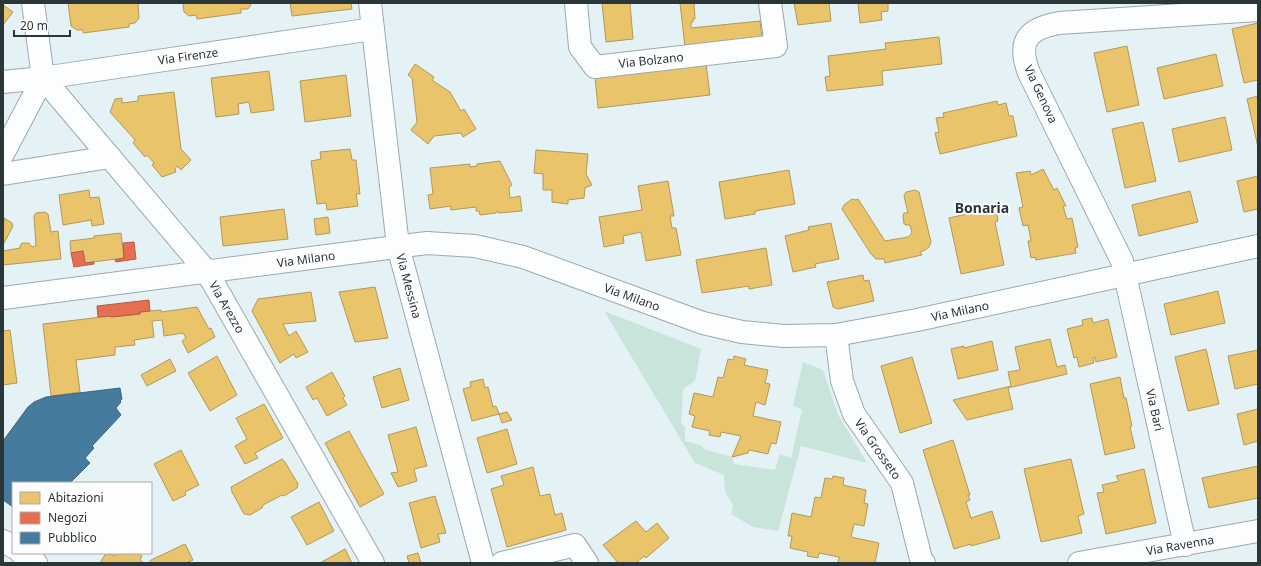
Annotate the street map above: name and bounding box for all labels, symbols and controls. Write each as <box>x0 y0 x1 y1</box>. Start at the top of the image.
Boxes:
scale bar <box>14 12 70 38</box>
text: 20 m <box>20 17 48 34</box>
street label: Via Firenze <box>157 43 220 69</box>
street label: Via Bolzano <box>618 48 684 72</box>
street label: Via Genova <box>1020 62 1062 126</box>
district label: Bonaria <box>955 198 1009 217</box>
street label: Via Milano <box>276 247 336 271</box>
street label: Via Messina <box>392 252 426 320</box>
street label: Via Arezzo <box>205 278 249 336</box>
street label: Via Milano <box>602 279 662 315</box>
street label: Via Milano <box>930 297 990 325</box>
street label: Via Bari <box>1142 387 1168 433</box>
street label: Via Grosseto <box>851 415 905 483</box>
legend <box>12 482 152 554</box>
text: Abitazioni <box>48 489 104 506</box>
text: Negozi <box>48 509 87 526</box>
text: Pubblico <box>48 529 97 546</box>
street label: Via Ravenna <box>1145 531 1215 559</box>

